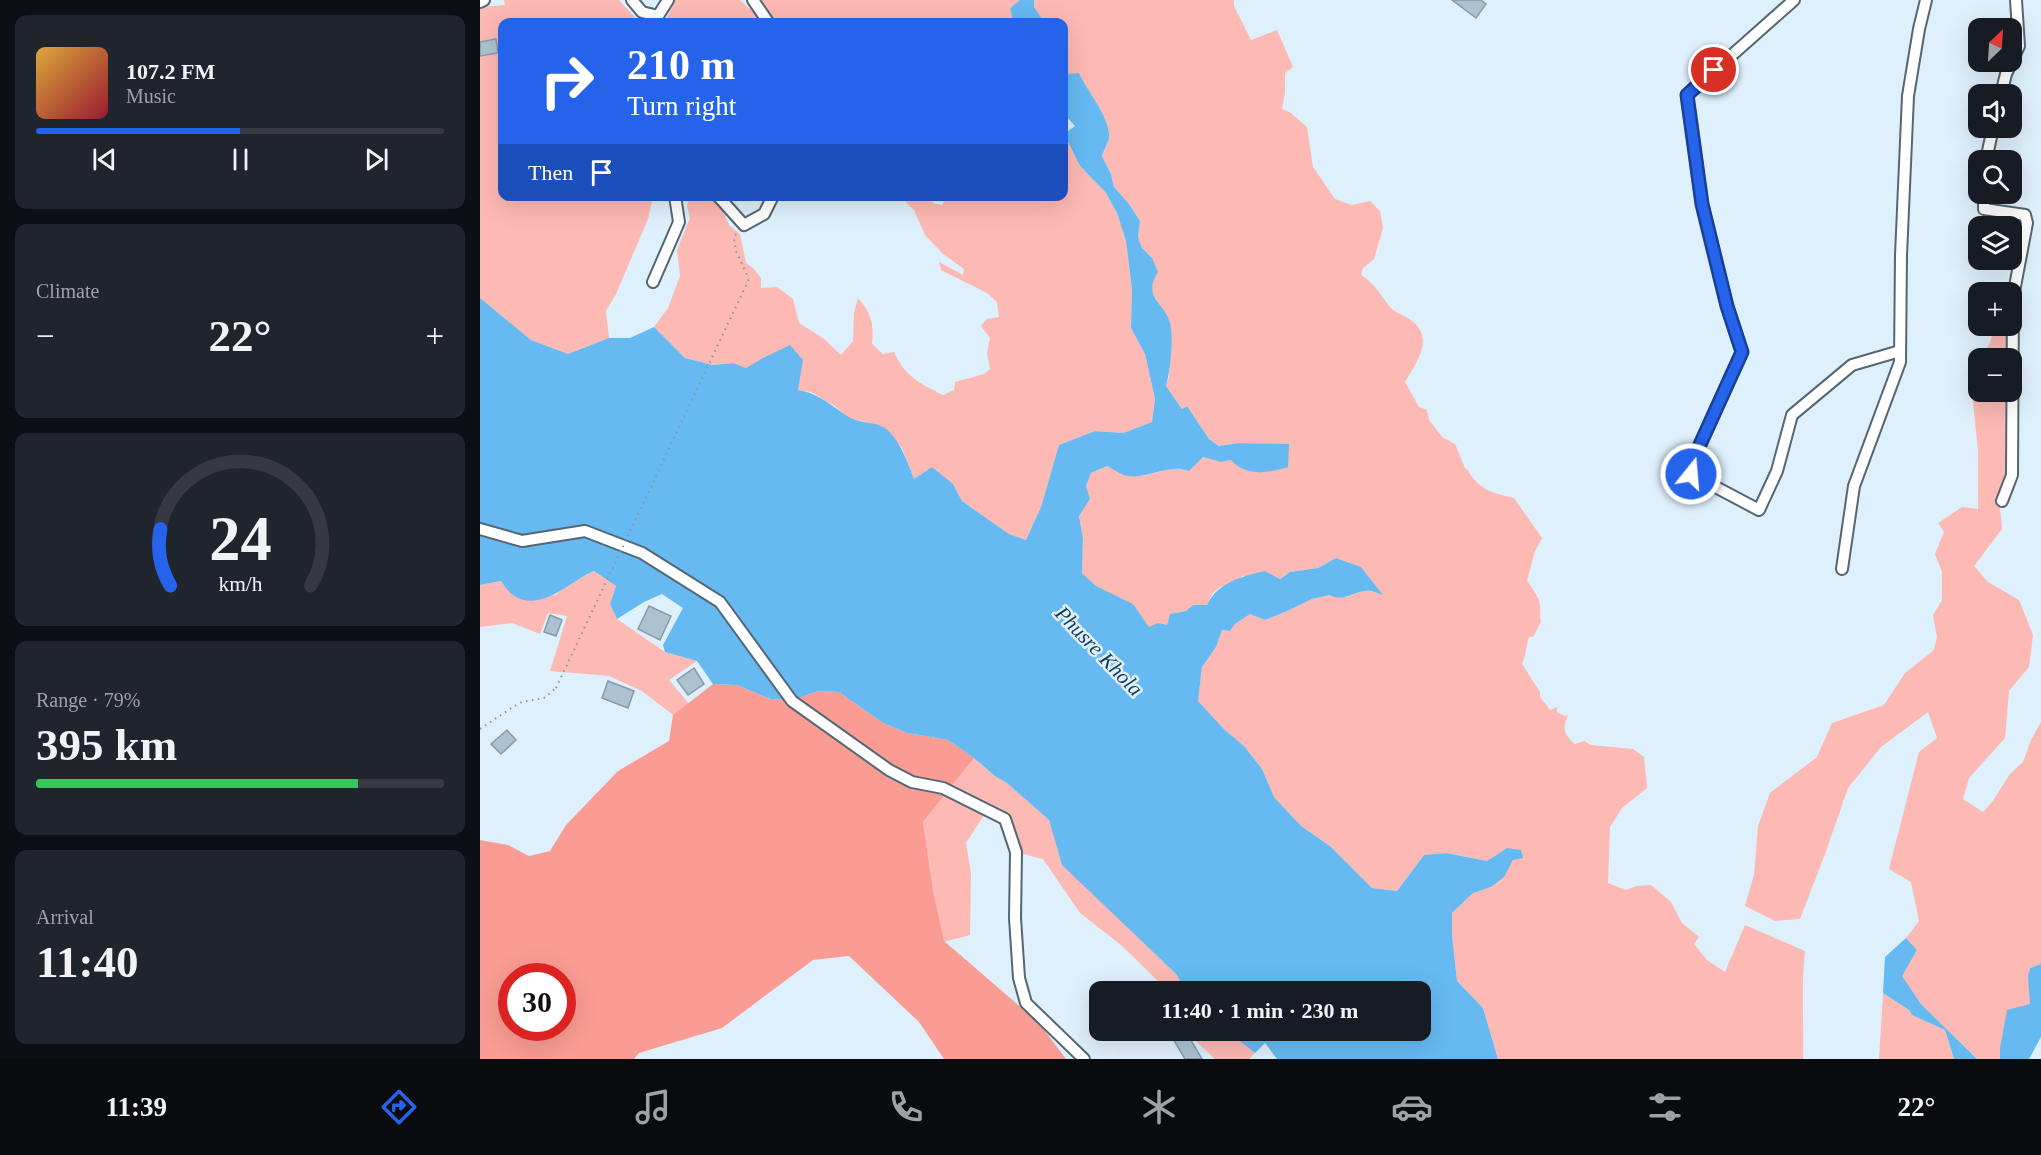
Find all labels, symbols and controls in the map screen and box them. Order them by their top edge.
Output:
north arrow [1968,18,2022,72]
map controls [1968,18,2022,402]
icon: right [528,42,606,120]
text: 210 m [627,42,736,88]
pin [1688,44,1739,95]
icon: arrive [1697,53,1730,86]
text: 107.2 FM [126,59,215,84]
button: sound [1968,84,2022,138]
text: Music [126,85,176,107]
text: Turn right [627,91,736,121]
icon: previous [88,143,121,176]
icon: pause [224,143,257,176]
icon: next [360,143,393,176]
button: search [1968,150,2022,204]
icon: arrive [585,156,618,189]
text: Then [528,160,573,185]
button: layers [1968,216,2022,270]
text: Climate [36,280,99,302]
button: + [1968,282,2022,336]
text: 22° [209,311,272,361]
text: − [36,318,55,354]
text: + [425,318,444,354]
button: − [1968,348,2022,402]
position arrow [1659,442,1723,506]
text: 24 [209,505,271,574]
text: km/h [218,573,262,597]
water label: Phusre Khola [1050,600,1148,701]
text: Range · 79% [36,689,140,711]
text: 395 km [36,720,177,770]
text: Arrival [36,906,94,928]
text: 11:40 [36,937,139,987]
speed limit sign: 30 [498,963,576,1041]
text: 11:40 · 1 min · 230 m [1162,998,1358,1023]
icon: directions [378,1086,420,1128]
icon: music [632,1086,674,1128]
icon: phone [885,1086,927,1128]
icon: climate [1138,1086,1180,1128]
icon: car [1391,1086,1433,1128]
icon: filters [1644,1086,1686,1128]
text: 11:39 [106,1092,167,1122]
text: 22° [1898,1092,1935,1122]

